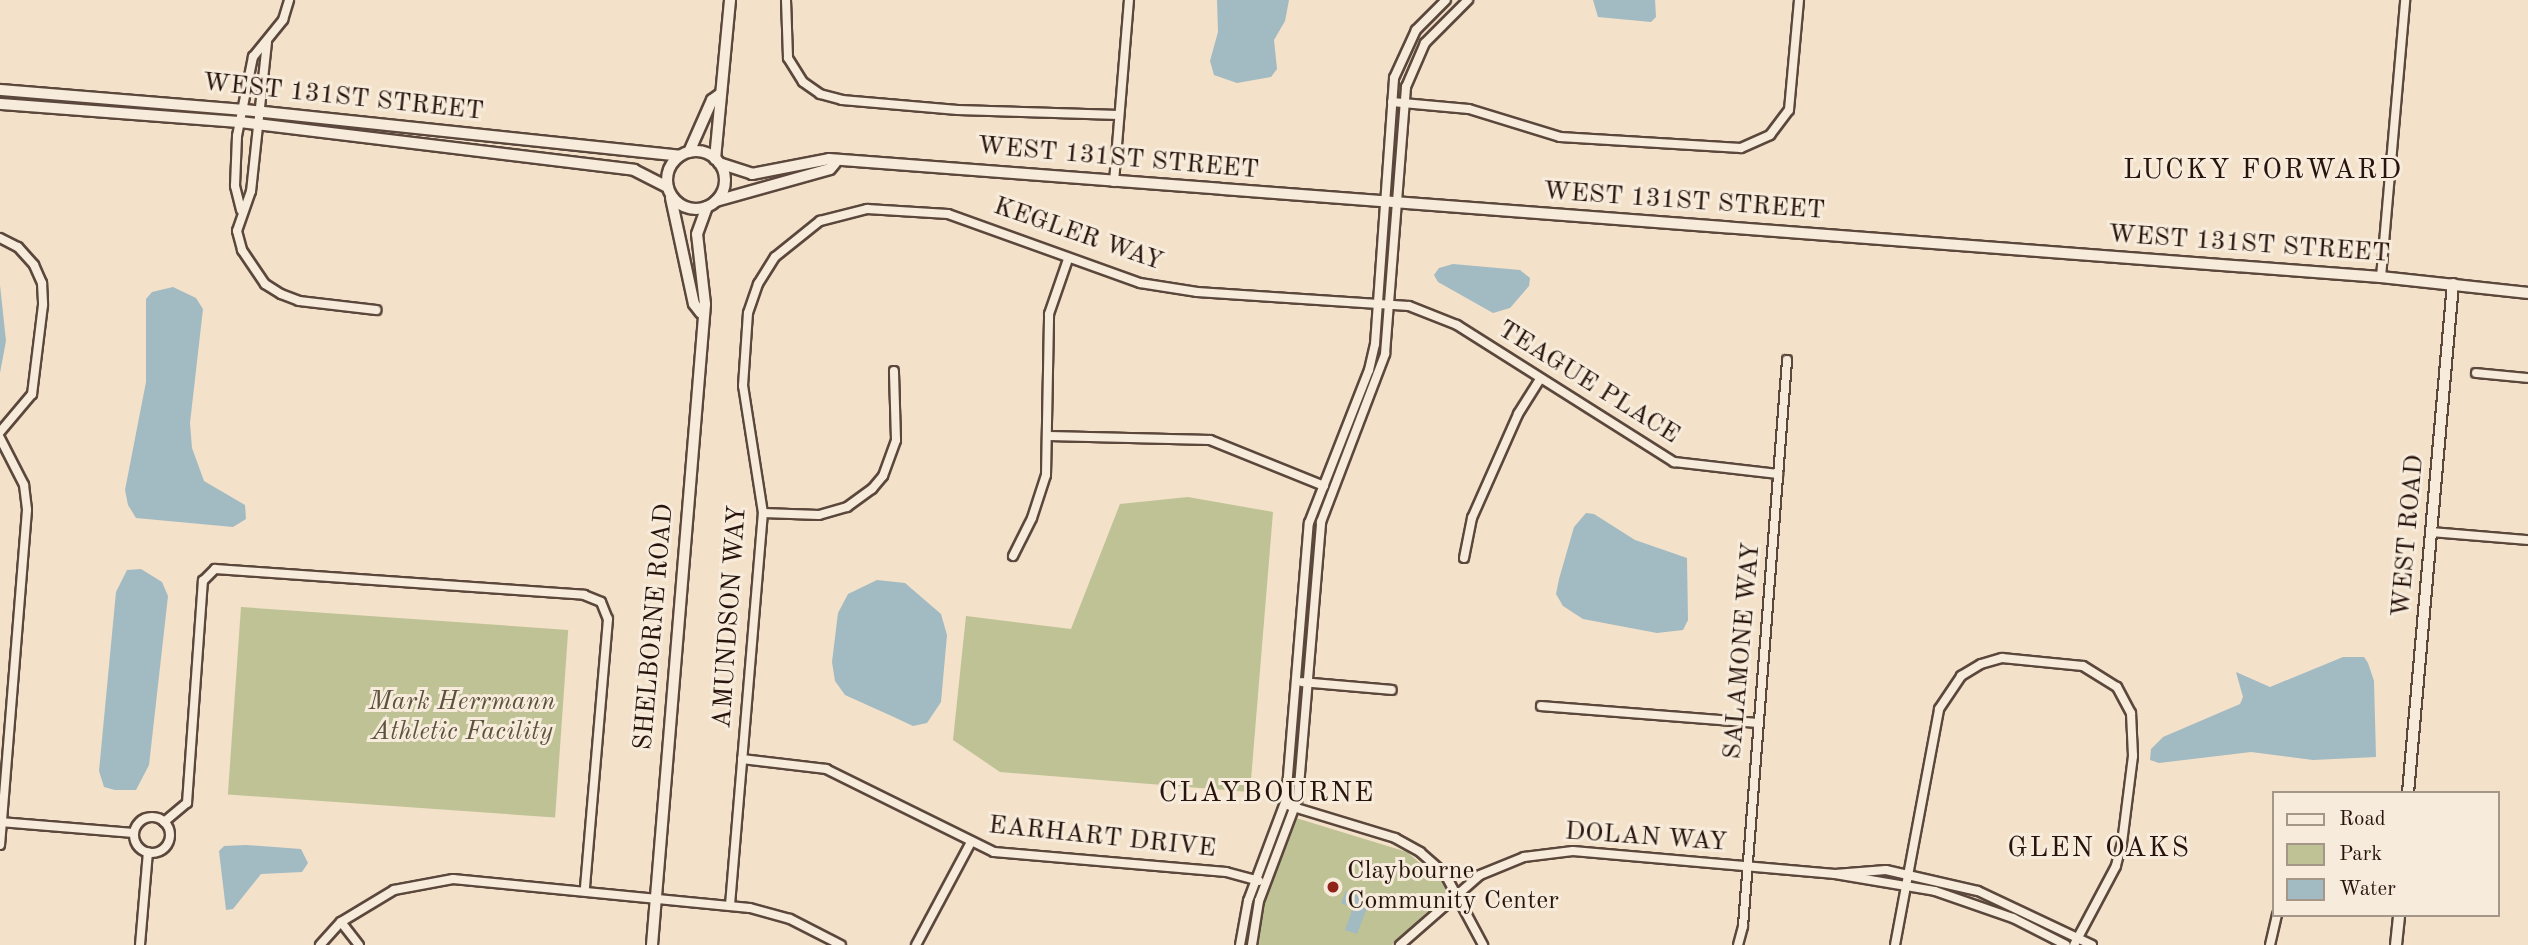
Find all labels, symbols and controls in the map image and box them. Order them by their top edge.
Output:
street label: WEST 131ST STREET [201,68,485,128]
street label: WEST 131ST STREET [976,131,1260,187]
district label: LUCKY FORWARD [2125,154,2401,188]
street label: WEST 131ST STREET [1542,177,1826,227]
street label: KEGLER WAY [989,191,1167,279]
street label: WEST 131ST STREET [2107,220,2391,270]
street label: TEAGUE PLACE [1491,315,1685,451]
street label: WEST ROAD [2386,453,2432,619]
street label: SHELBORNE ROAD [629,502,681,752]
street label: AMUNDSON WAY [708,504,754,730]
street label: SALAMONE WAY [1718,541,1768,761]
park label: Mark Herrmann Athletic Facility [369,687,555,748]
district label: CLAYBOURNE [1160,777,1374,811]
legend [2272,791,2500,917]
text: Road [2339,809,2386,830]
street label: EARHART DRIVE [987,811,1217,865]
street label: DOLAN WAY [1564,817,1728,859]
district label: GLEN OAKS [2008,832,2190,866]
text: Park [2339,844,2382,865]
place label: Claybourne Community Center [1347,856,1559,917]
marker: Claybourne Community Center [1325,879,1341,895]
text: Water [2339,879,2396,900]

